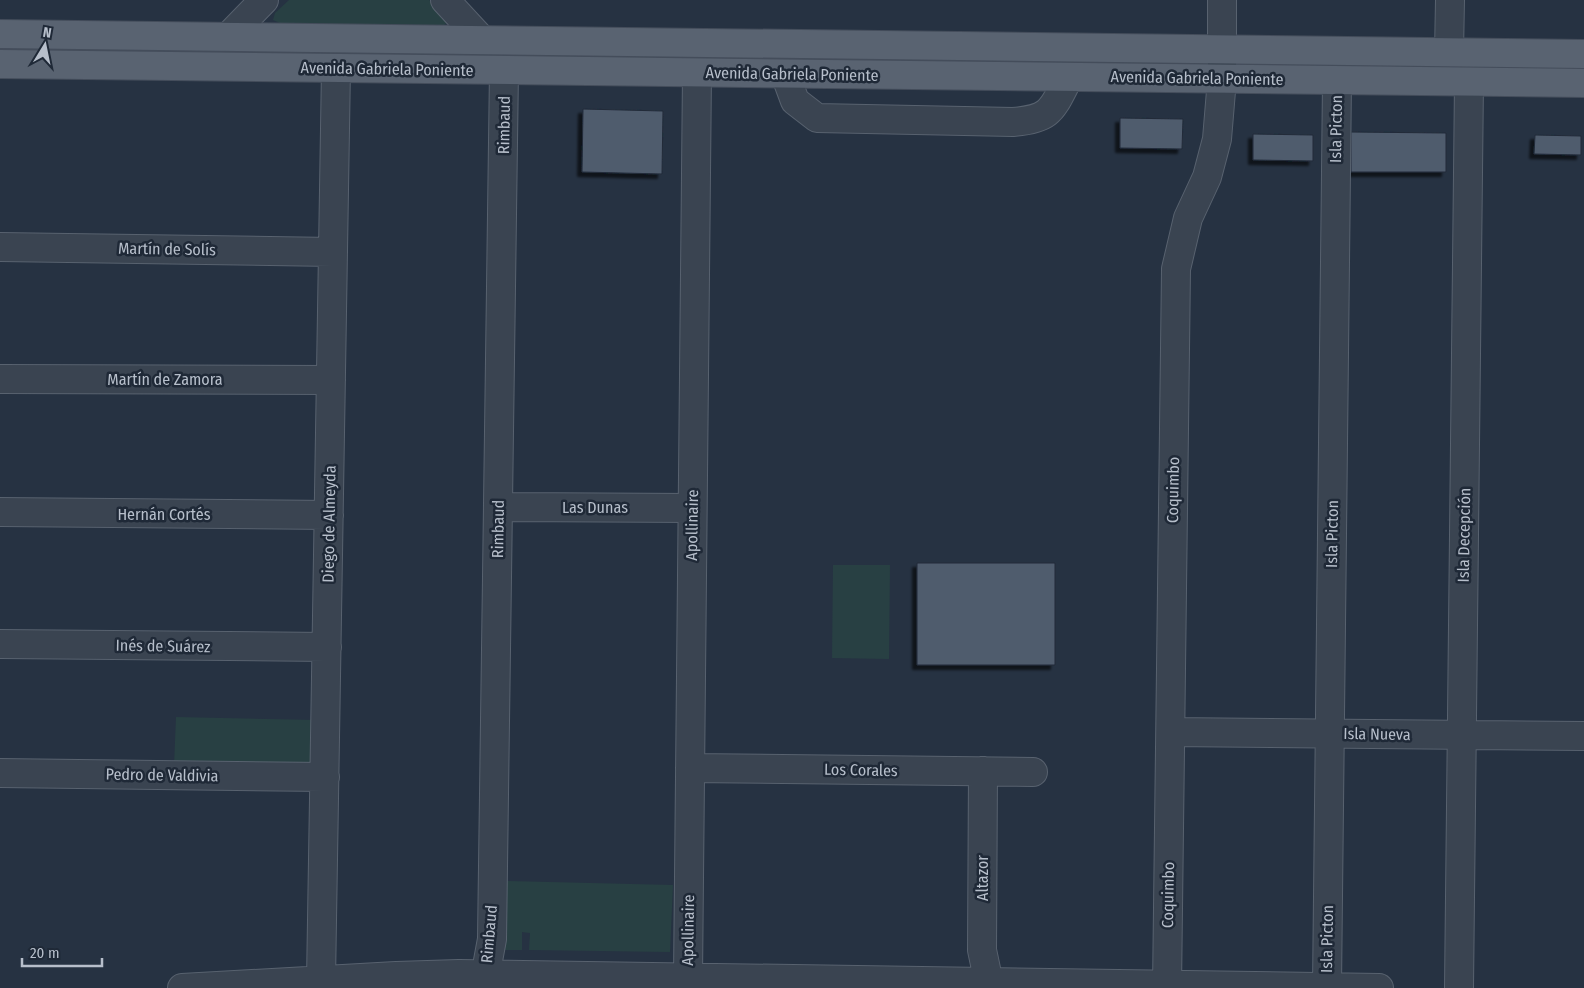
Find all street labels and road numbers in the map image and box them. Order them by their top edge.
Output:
street label: Avenida Gabriela Poniente [300,58,474,80]
street label: Avenida Gabriela Poniente [705,63,879,85]
street label: Avenida Gabriela Poniente [1110,67,1284,89]
street label: Isla Picton [1326,95,1346,163]
street label: Rimbaud [494,96,514,154]
street label: Martín de Solís [118,239,216,259]
street label: Martín de Zamora [107,370,223,389]
street label: Coquimbo [1163,457,1183,523]
street label: Diego de Almeyda [318,465,340,583]
street label: Isla Decepción [1454,488,1474,582]
street label: Apollinaire [682,489,702,561]
street label: Las Dunas [562,498,628,517]
street label: Rimbaud [488,500,508,558]
street label: Isla Picton [1322,500,1342,568]
street label: Hernán Cortés [117,505,211,524]
street label: Inés de Suárez [115,636,211,656]
street label: Isla Nueva [1343,724,1411,744]
street label: Los Corales [824,760,898,780]
street label: Pedro de Valdivia [105,765,219,785]
street label: Altazor [973,855,992,901]
street label: Coquimbo [1158,862,1178,928]
street label: Apollinaire [678,894,698,966]
street label: Rimbaud [477,904,501,964]
street label: Isla Picton [1317,905,1337,973]

